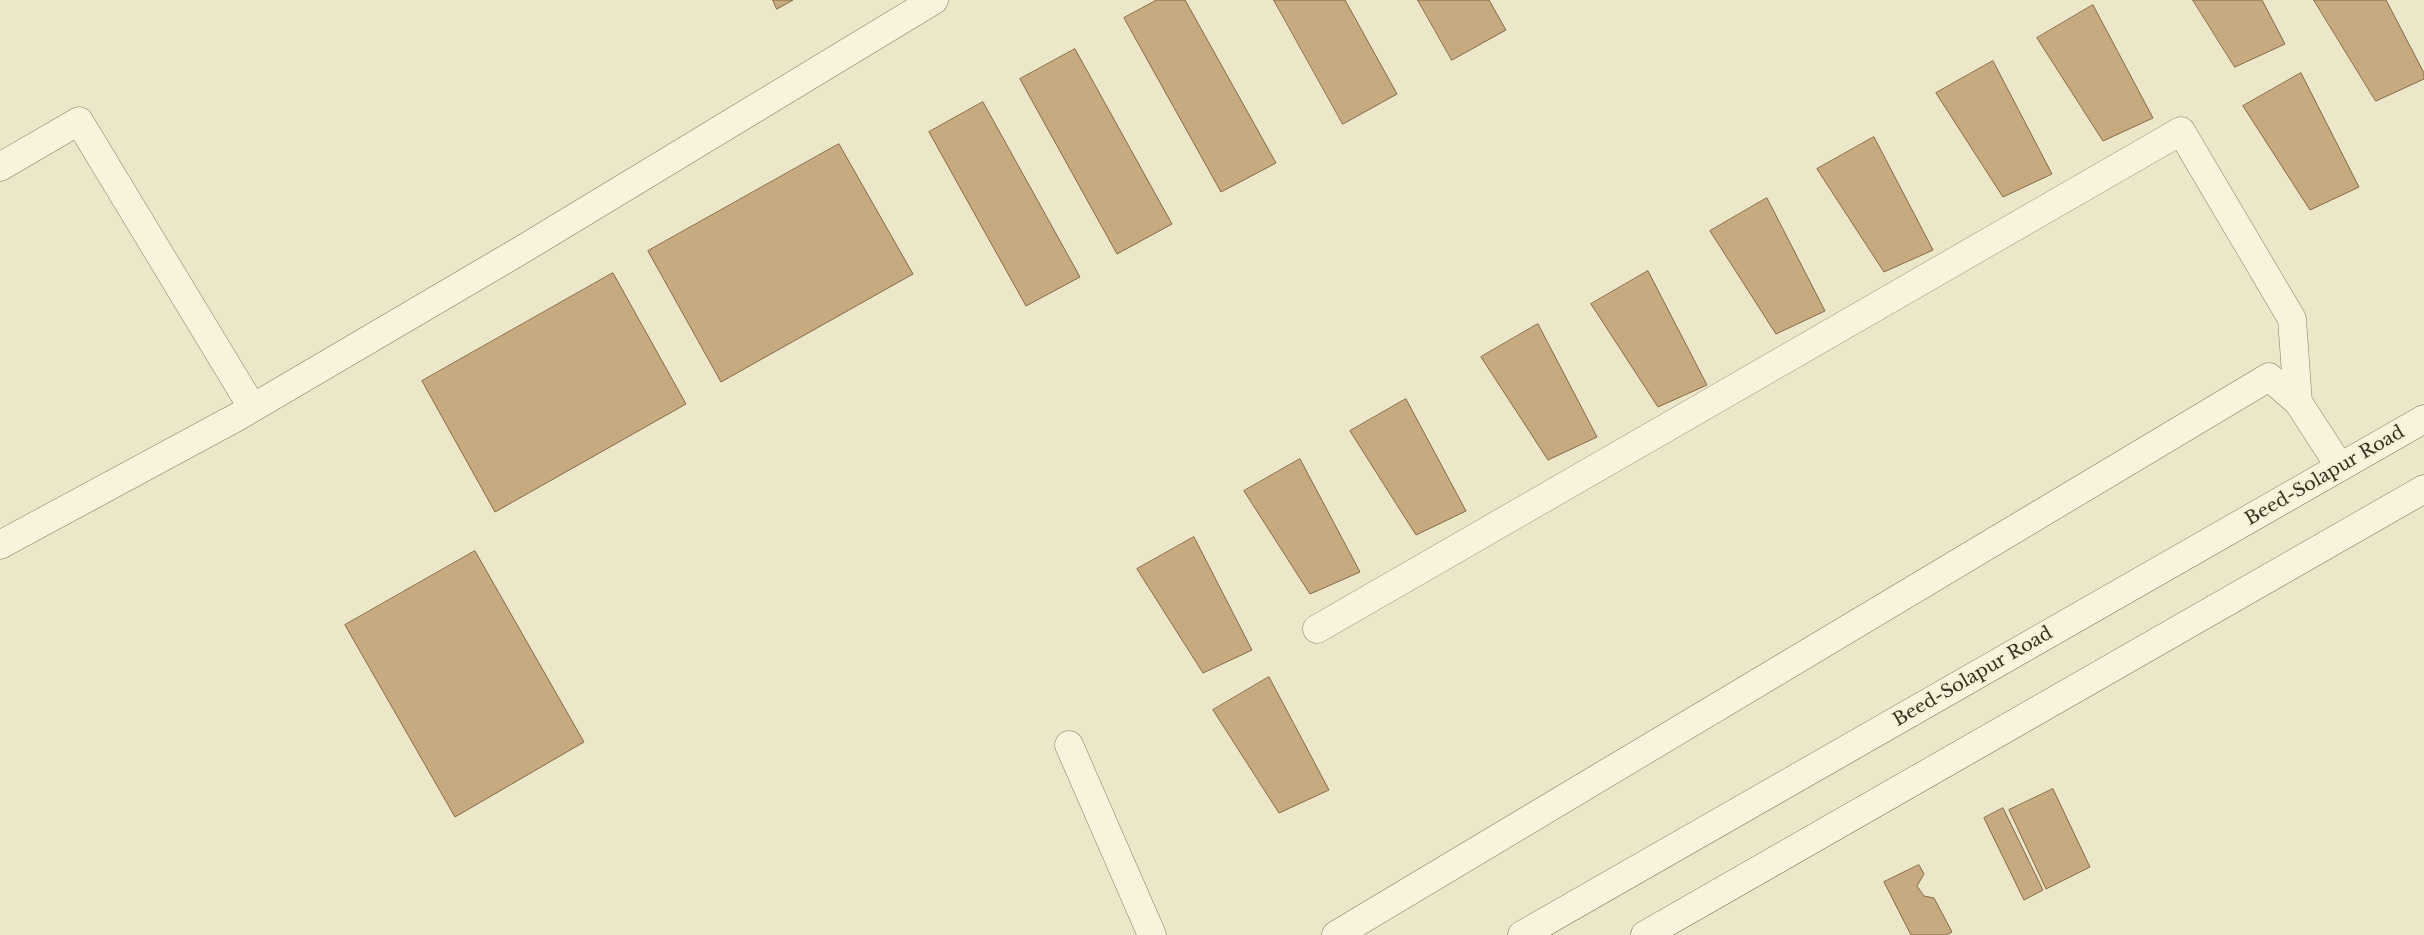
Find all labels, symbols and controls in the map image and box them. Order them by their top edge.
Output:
street label: Beed-Solapur Road [2242,422,2408,530]
street label: Beed-Solapur Road [1890,623,2056,731]

